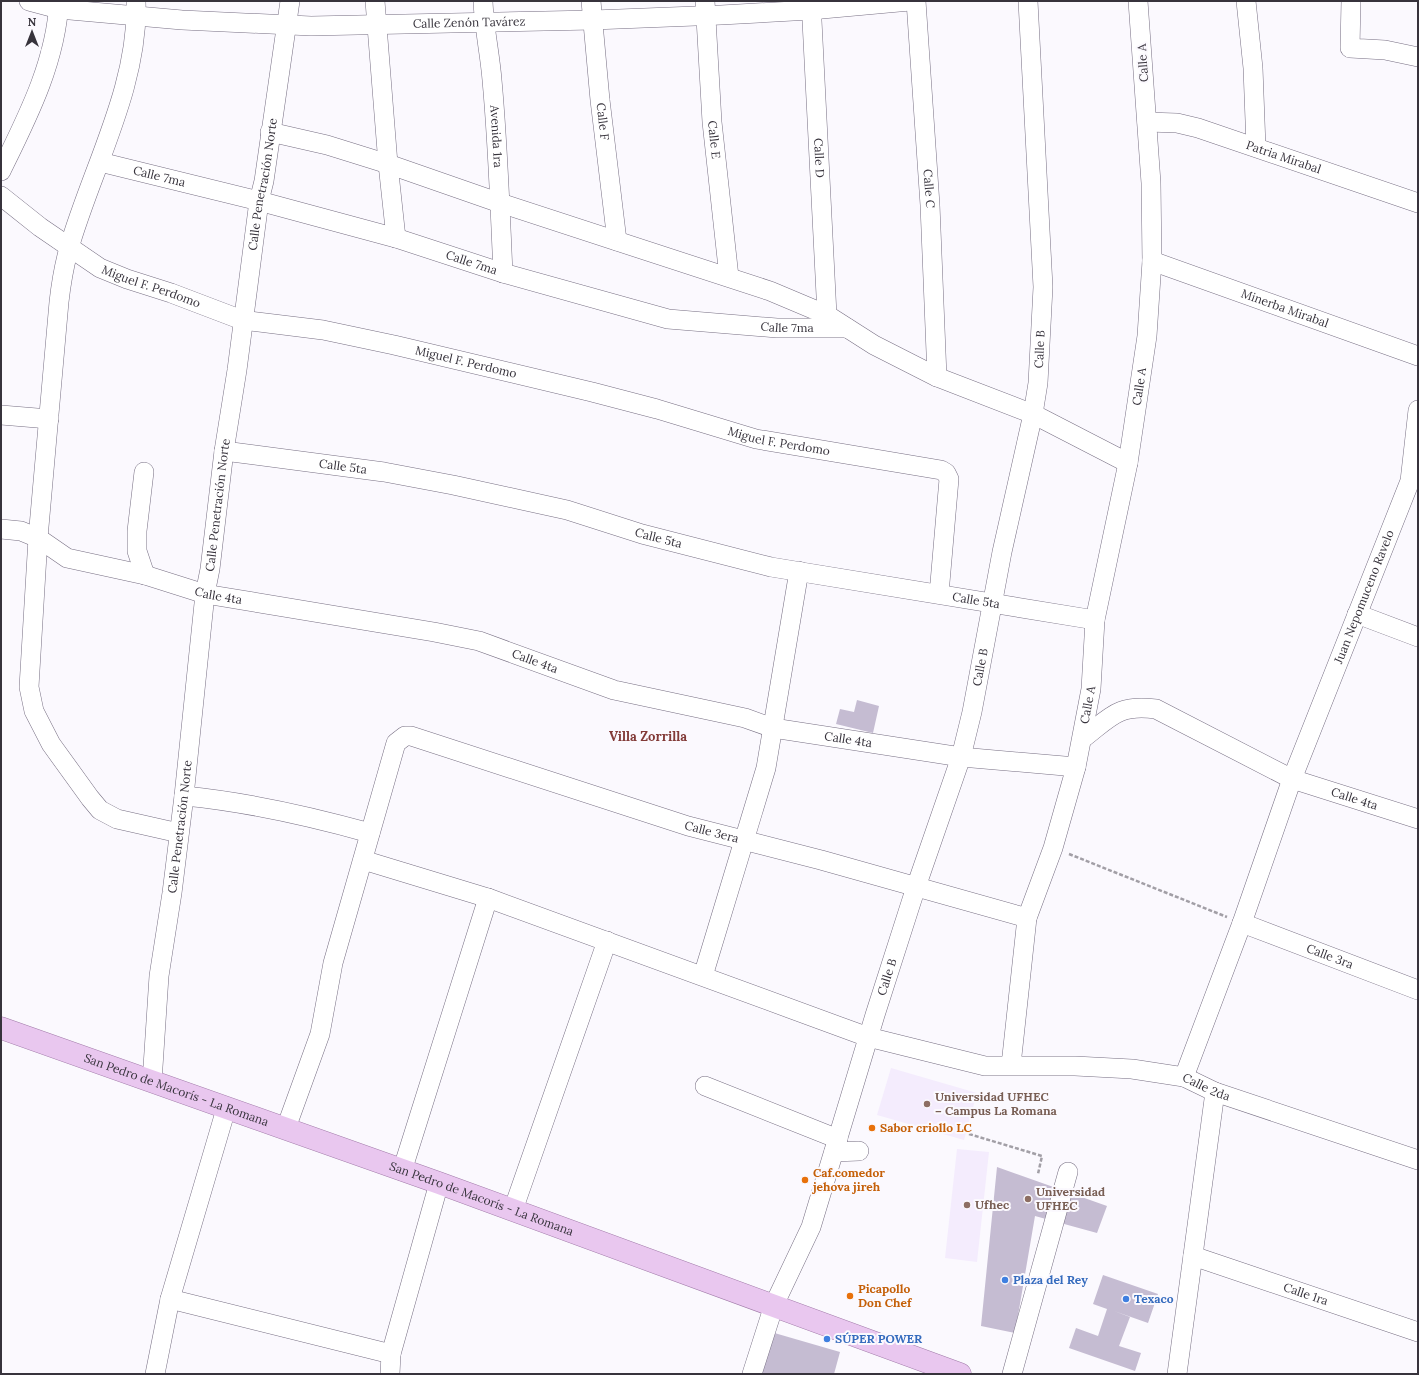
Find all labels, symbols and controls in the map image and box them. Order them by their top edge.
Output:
north arrow [12,12,52,52]
street label: Calle Zenón Tavárez [413,13,526,31]
text: N [28,15,37,29]
street label: Calle A [1134,43,1151,83]
street label: Calle F [593,102,613,141]
street label: Avenida 1ra [487,103,506,168]
street label: Calle Penetración Norte [245,117,280,251]
street label: Calle E [705,120,724,159]
street label: Patria Mirabal [1244,137,1323,176]
street label: Calle D [811,138,828,178]
street label: Calle 7ma [132,162,187,190]
street label: Calle C [921,168,938,209]
street label: Calle 7ma [444,247,499,278]
street label: Miguel F. Perdomo [100,262,203,311]
street label: Minerba Mirabal [1239,285,1331,330]
street label: Calle 7ma [760,319,814,335]
street label: Calle B [1031,330,1048,369]
street label: Miguel F. Perdomo [414,342,518,381]
street label: Calle A [1129,366,1149,407]
street label: Miguel F. Perdomo [726,423,831,458]
street label: Calle Penetración Norte [202,437,233,572]
street label: Calle 5ta [318,456,368,477]
street label: Calle 5ta [633,524,684,551]
street label: Juan Nepomuceno Ravelo [1330,527,1397,667]
street label: Calle 4ta [193,583,243,607]
street label: Calle 5ta [951,589,1001,611]
street label: Calle 4ta [510,646,560,676]
street label: Calle B [969,647,991,687]
street label: Calle A [1076,684,1099,725]
district label: Villa Zorrilla [609,728,687,745]
street label: Calle 4ta [823,728,873,750]
street label: Calle Penetración Norte [164,759,195,894]
street label: Calle 4ta [1329,784,1380,813]
street label: Calle 3era [683,817,740,846]
street label: Calle 3ra [1305,940,1356,972]
street label: Calle B [874,956,900,997]
street label: San Pedro de Macorís - La Romana [82,1050,271,1129]
street label: Calle 2da [1180,1069,1232,1104]
place label: Universidad UFHEC – Campus La Romana [935,1089,1058,1118]
marker: Universidad UFHEC – Campus La Romana [922,1099,932,1109]
place label: Sabor criollo LC [880,1120,972,1135]
marker: Sabor criollo LC [867,1123,877,1133]
street label: San Pedro de Macorís - La Romana [388,1158,576,1239]
place label: Caf.comedor jehova jireh [811,1165,885,1194]
marker: Caf.comedor jehova jireh [800,1175,810,1185]
place label: Universidad UFHEC [1036,1184,1105,1213]
marker: Universidad UFHEC [1023,1194,1033,1204]
place label: Ufhec [975,1197,1010,1212]
marker: Ufhec [962,1200,972,1210]
place label: Plaza del Rey [1013,1272,1088,1287]
marker: Plaza del Rey [1000,1275,1010,1285]
street label: Calle 1ra [1281,1279,1330,1308]
place label: Picapollo Don Chef [858,1281,913,1310]
marker: Picapollo Don Chef [845,1291,855,1301]
place label: Texaco [1134,1291,1174,1306]
marker: Texaco [1121,1294,1131,1304]
place label: SÚPER POWER [835,1331,923,1346]
marker: SÚPER POWER [822,1334,832,1344]

